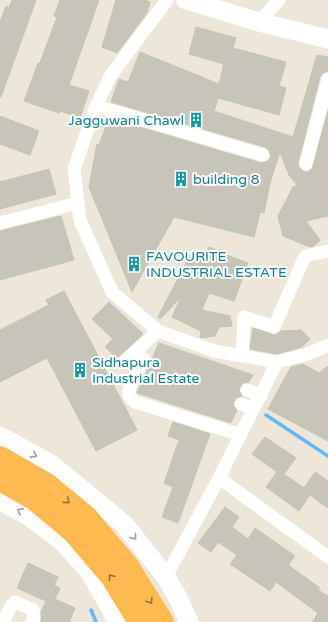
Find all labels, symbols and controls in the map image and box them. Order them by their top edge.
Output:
building icon: Jagguwani Chawl [187,111,205,129]
place label: Jagguwani Chawl [68,112,184,129]
building icon: building 8 [172,170,190,188]
place label: building 8 [193,171,260,188]
place label: FAVOURITE INDUSTRIAL ESTATE [146,248,287,281]
building icon: FAVOURITE INDUSTRIAL ESTATE [125,255,143,273]
place label: Sidhapura Industrial Estate [92,354,199,387]
building icon: Sidhapura Industrial Estate [71,361,89,379]
one-way arrow [30,450,37,458]
one-way arrow [63,497,70,504]
one-way arrow [16,508,24,516]
one-way arrow [129,533,136,540]
one-way arrow [109,575,116,582]
one-way arrow [145,596,152,603]

